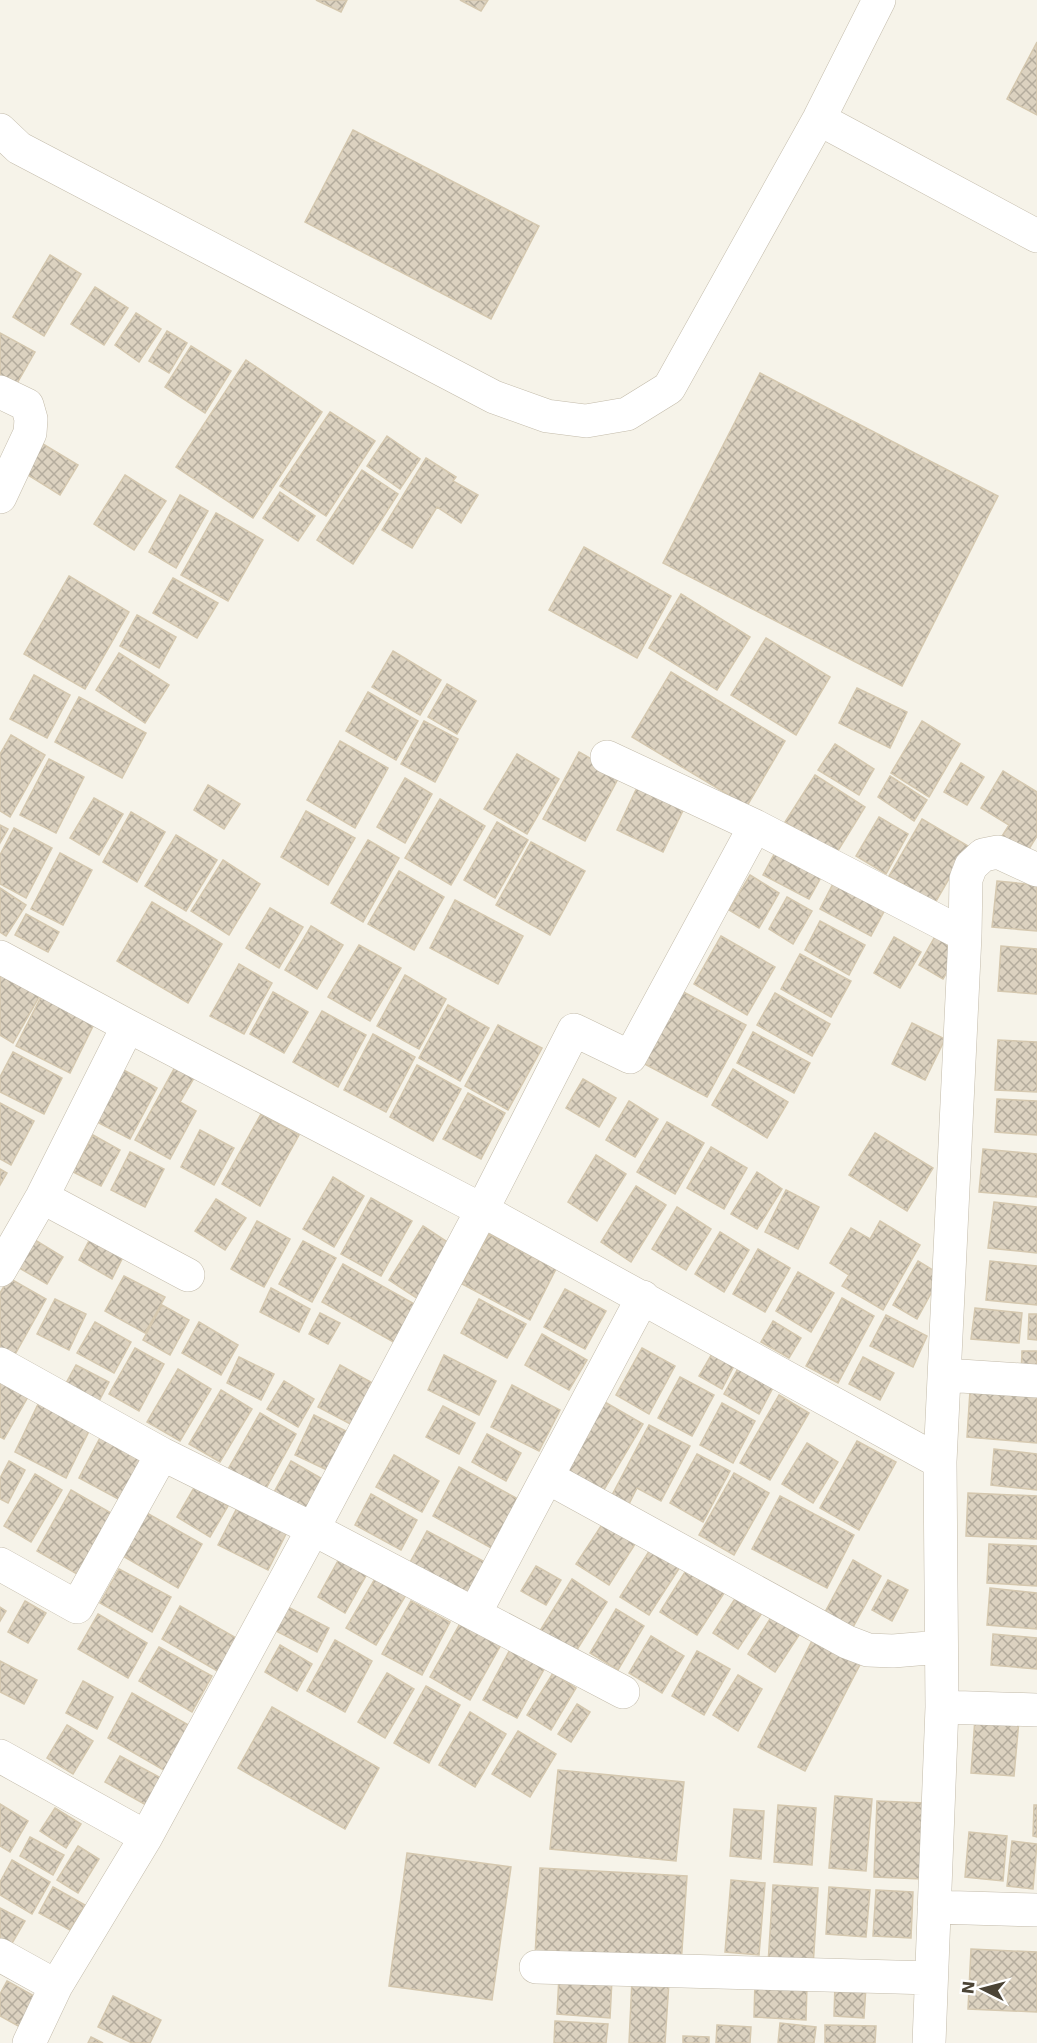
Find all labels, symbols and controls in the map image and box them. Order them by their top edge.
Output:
north arrow [953,1959,1013,2019]
text: N [958,1980,979,1995]

